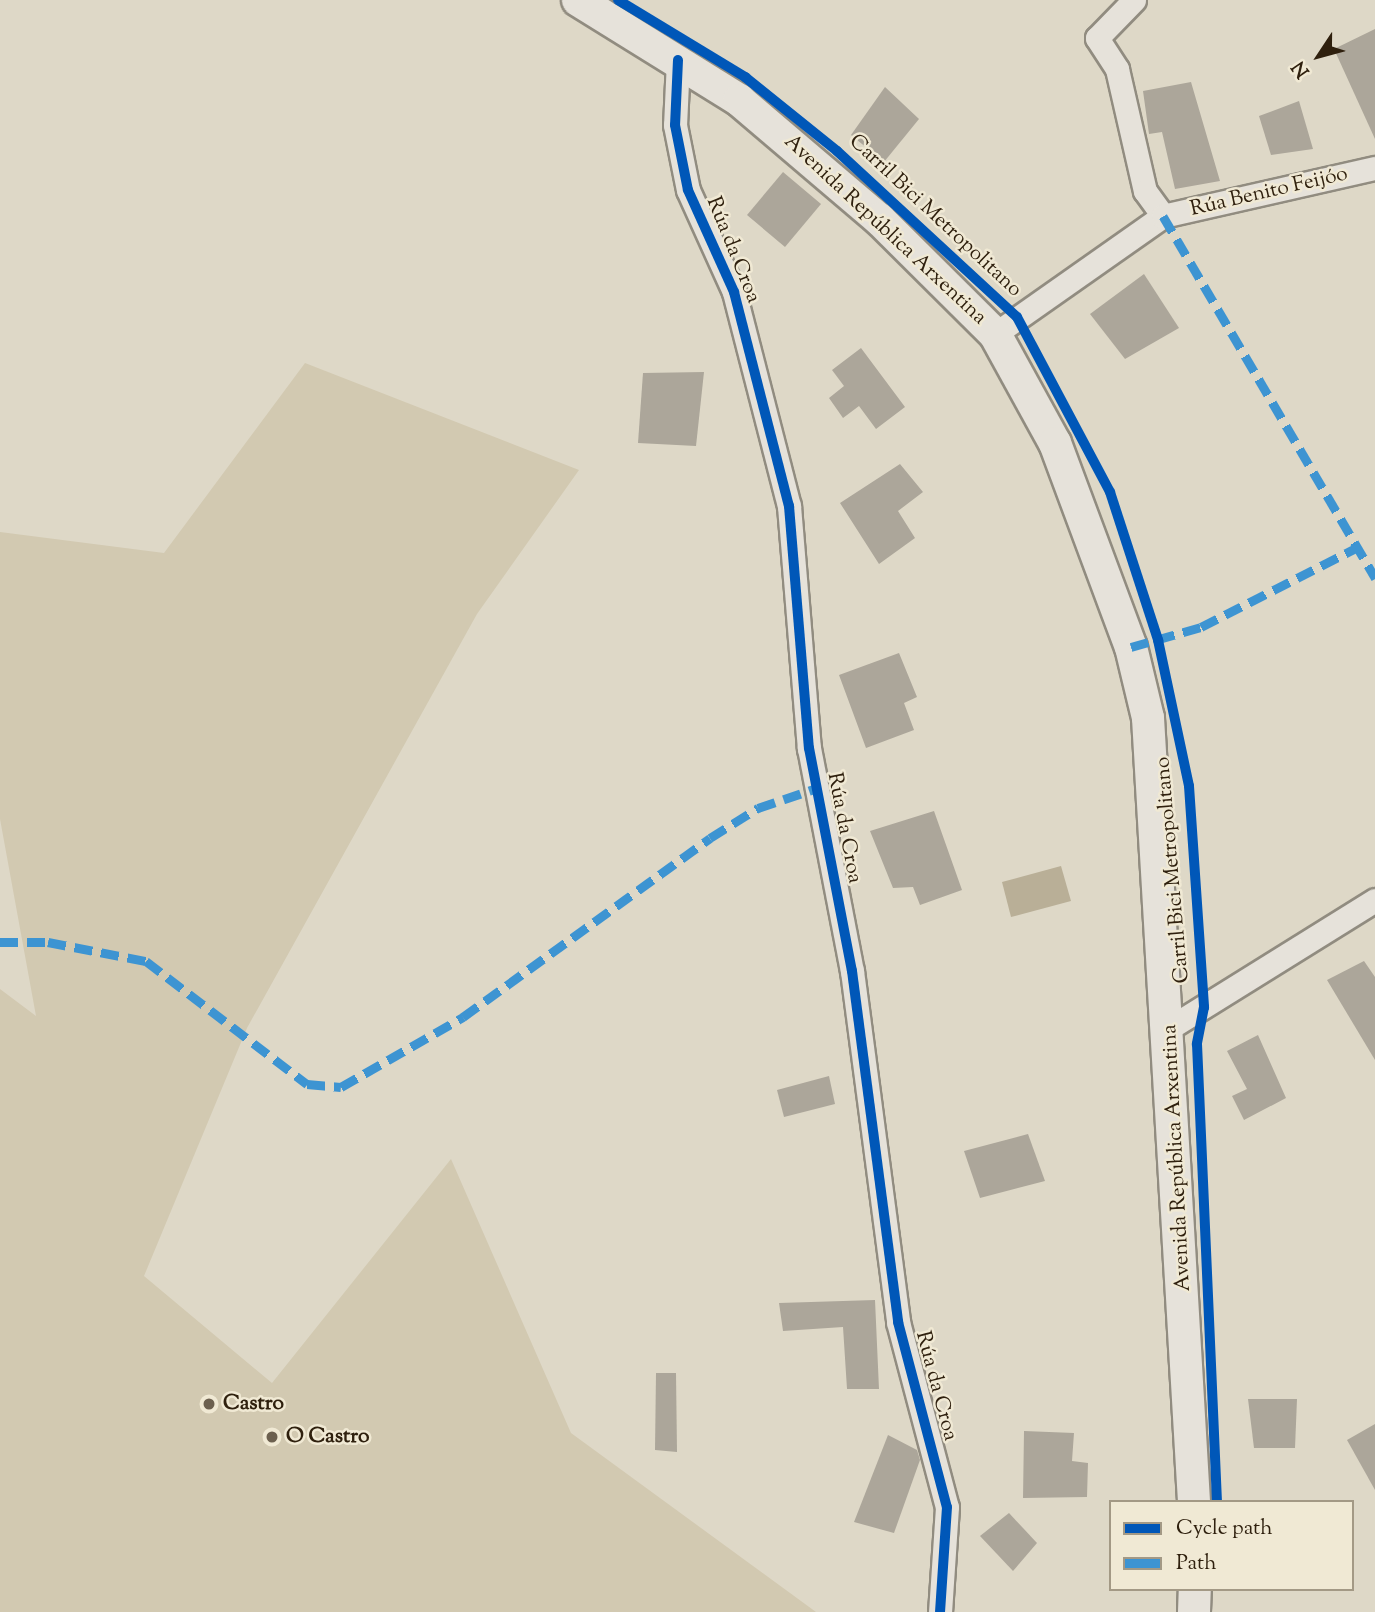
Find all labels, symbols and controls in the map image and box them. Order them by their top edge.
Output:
north arrow [1284,21,1354,91]
text: N [1286,55,1317,83]
street label: Carril Bici Metropolitano [843,129,1027,303]
street label: Avenida República Arxentina [779,130,991,330]
street label: Rúa Benito Feijóo [1188,162,1350,222]
street label: Rúa da Croa [700,193,766,307]
street label: Carril Bici Metropolitano [1151,756,1195,984]
street label: Rúa da Croa [821,770,867,886]
street label: Avenida República Arxentina [1157,1024,1197,1292]
street label: Rúa da Croa [909,1328,963,1444]
place label: Castro [223,1391,284,1417]
marker: Castro [201,1396,217,1412]
place label: O Castro [286,1424,369,1450]
marker: O Castro [264,1429,280,1445]
legend [1109,1500,1354,1591]
text: Cycle path [1176,1514,1273,1544]
text: Path [1176,1549,1217,1579]

